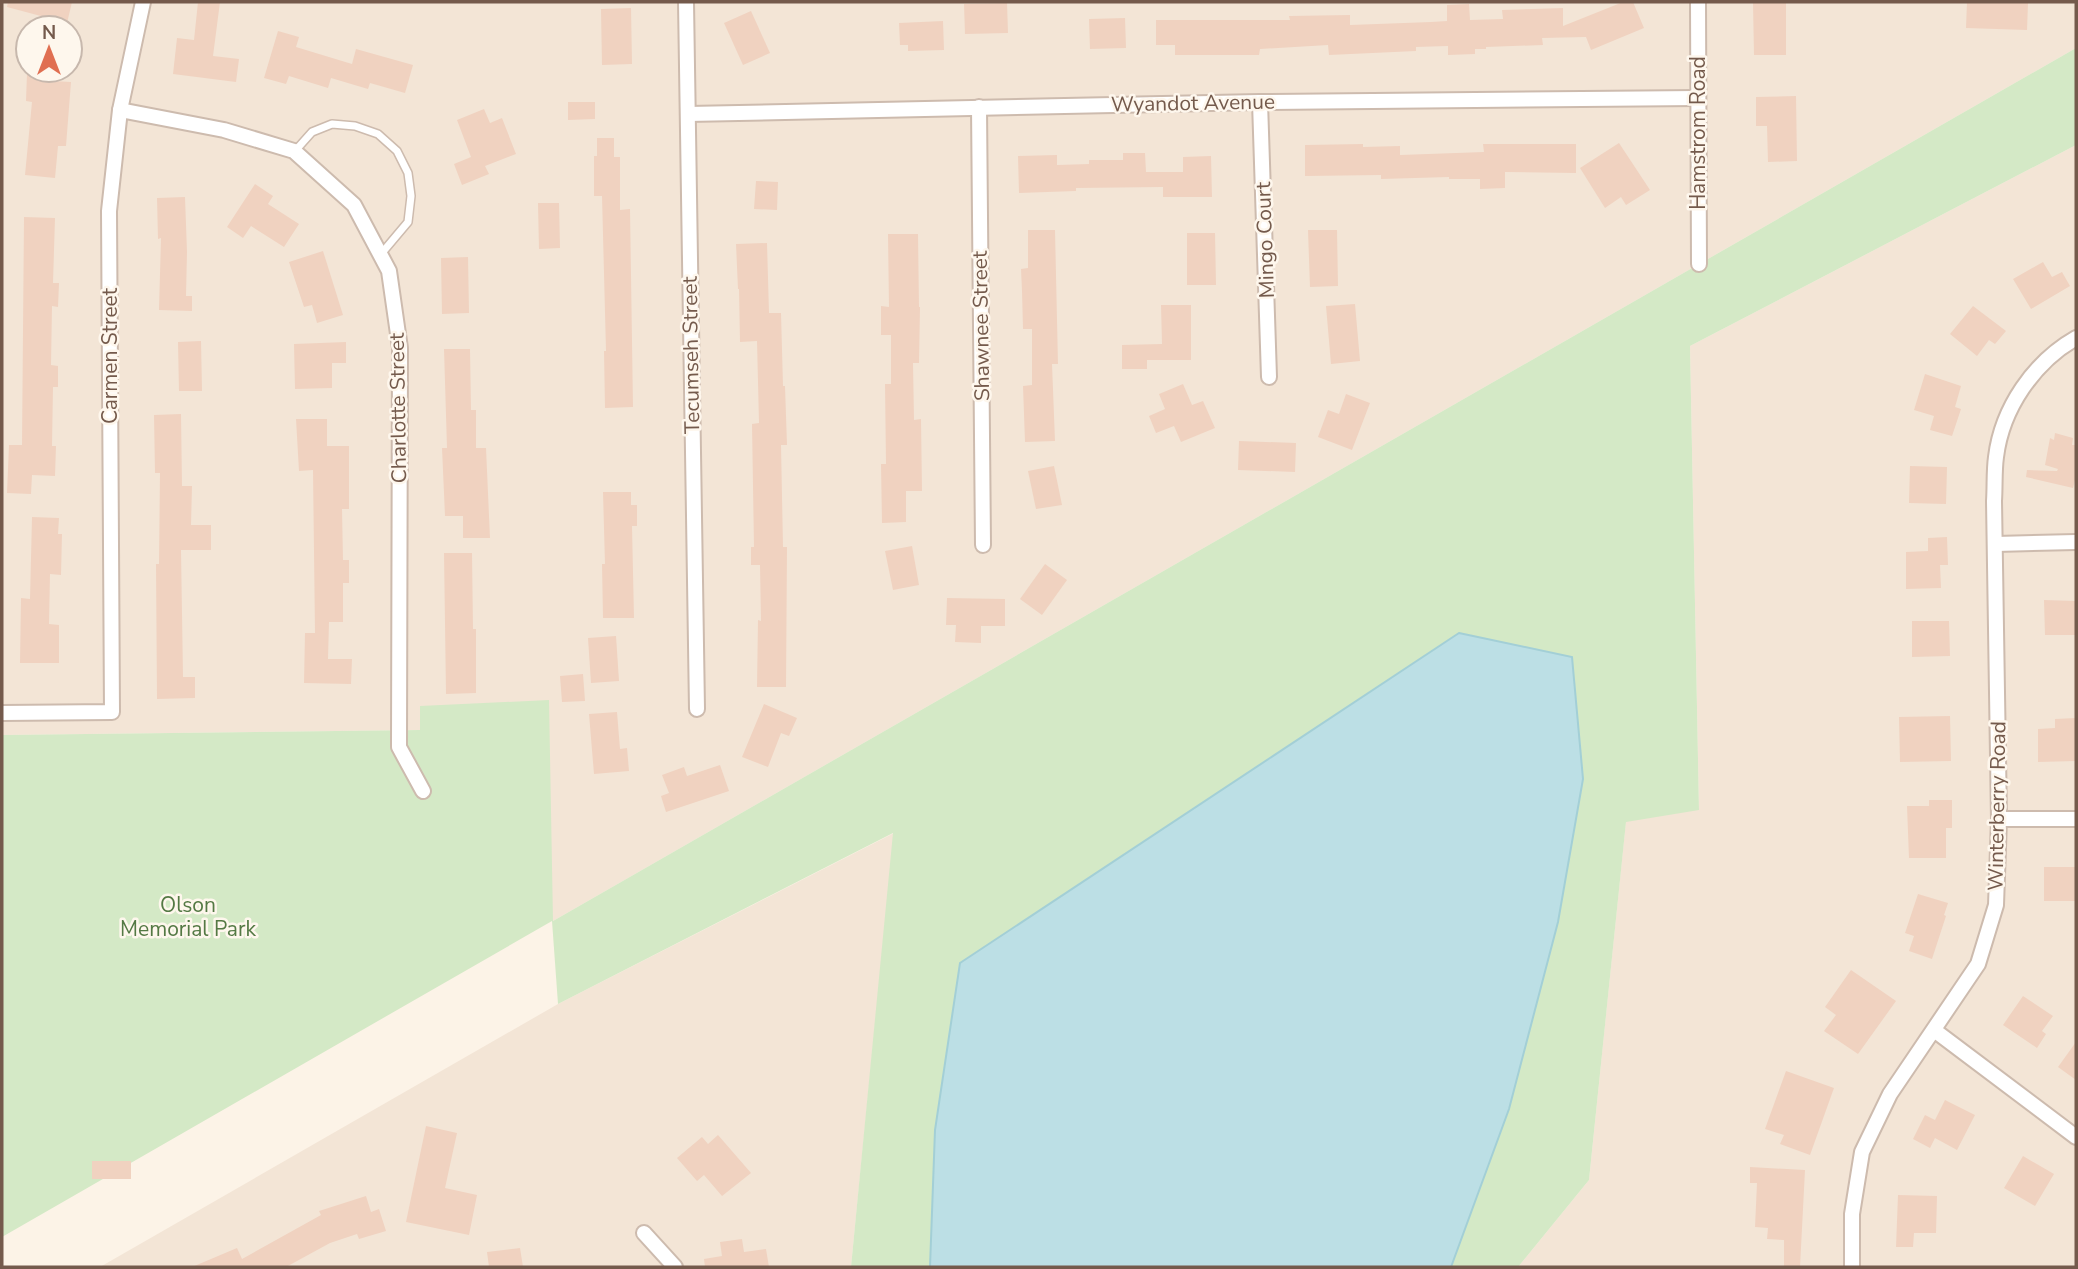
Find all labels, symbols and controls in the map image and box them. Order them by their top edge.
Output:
north arrow [14,14,84,84]
text: N [42,20,56,46]
street label: Hamstrom Road [1684,56,1712,210]
street label: Wyandot Avenue [1111,88,1275,118]
street label: Mingo Court [1249,181,1281,299]
street label: Shawnee Street [966,250,996,401]
street label: Tecumseh Street [676,275,706,434]
street label: Carmen Street [96,287,124,424]
street label: Charlotte Street [383,332,413,484]
street label: Winterberry Road [1982,721,2012,891]
park label: Olson Memorial Park [120,891,256,943]

